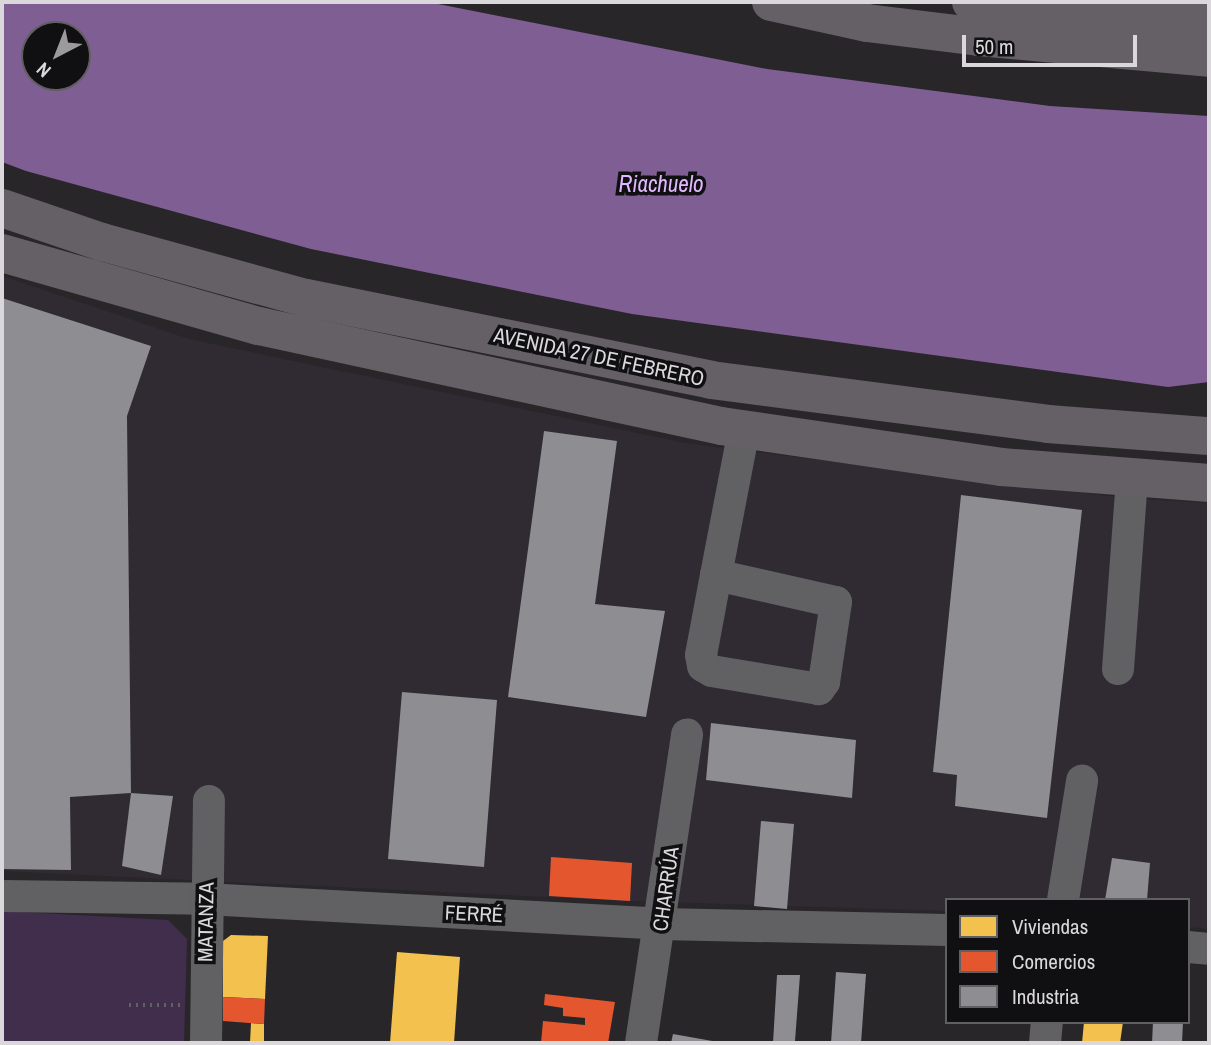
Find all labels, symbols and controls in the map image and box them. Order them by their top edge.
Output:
north arrow [21,21,91,91]
scale bar [966,21,1141,65]
text: 50 m [975,32,1013,61]
text: N [30,57,56,84]
water label: Riachuelo [619,170,703,198]
street label: AVENIDA 27 DE FEBRERO [491,322,707,392]
street label: CHARRÚA [648,845,684,933]
street label: MATANZA [193,882,219,962]
legend [945,898,1190,1024]
street label: FERRÉ [444,900,504,928]
text: Viviendas [1012,912,1088,941]
text: Comercios [1012,947,1095,976]
text: Industria [1012,982,1079,1011]

